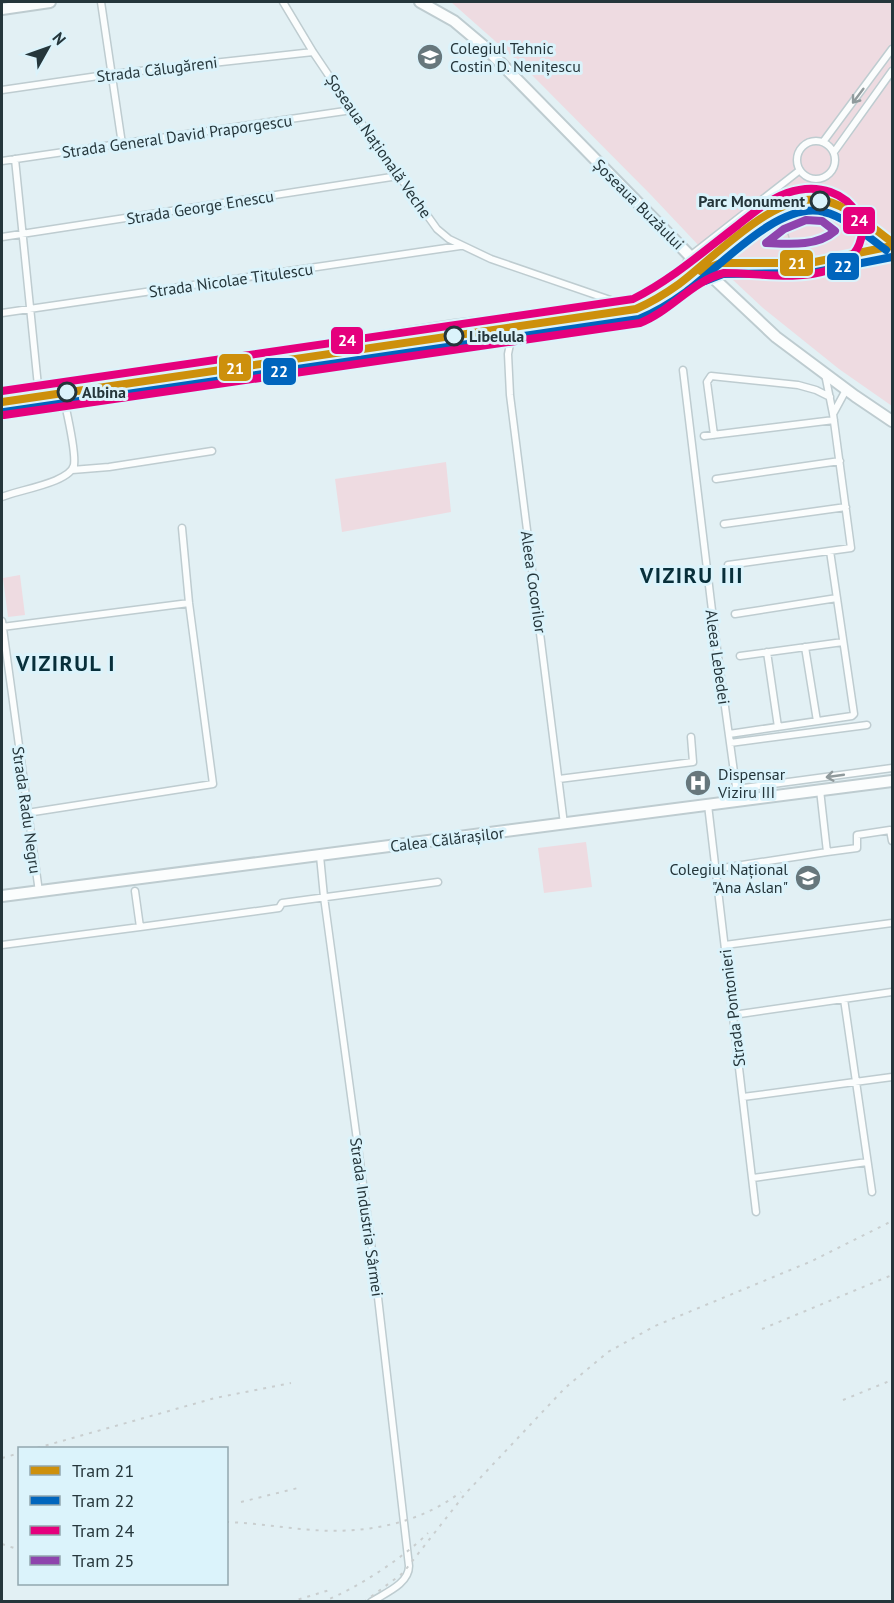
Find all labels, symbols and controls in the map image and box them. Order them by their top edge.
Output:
north arrow [18,18,78,78]
text: N [48,28,71,49]
place label: Colegiul Tehnic Costin D. Nenițescu [450,38,581,76]
school or university icon: Colegiul Tehnic Costin D. Nenițescu [415,42,445,72]
street label: Strada Călugăreni [95,52,219,86]
street label: Șoseaua Națională Veche [322,70,436,222]
one-way arrow [852,87,864,103]
street label: Strada General David Praporgescu [61,110,293,162]
street label: Șoseaua Buzăului [590,155,688,253]
street label: Strada George Enescu [125,185,275,229]
place label: Parc Monument [698,191,805,211]
marker: Parc Monument [810,191,830,211]
line badge: 24 [842,206,876,235]
text: 24 [850,210,868,230]
line badge: 21 [779,249,814,277]
line badge: 22 [826,252,860,281]
text: 21 [788,253,806,273]
text: 22 [834,256,852,276]
street label: Strada Nicolae Titulescu [148,259,314,301]
line badge: 24 [330,326,364,355]
marker: Libelula [444,326,464,346]
place label: Libelula [469,326,524,346]
text: 24 [338,330,356,350]
line badge: 21 [218,353,252,382]
line badge: 22 [262,357,297,386]
text: 21 [226,358,244,378]
text: 22 [270,361,288,381]
marker: Albina [57,382,77,402]
place label: Albina [82,382,126,402]
street label: Aleea Cocorilor [517,529,551,635]
district label: VIZIRU III [639,561,744,589]
street label: Aleea Lebedei [701,608,735,706]
district label: VIZIRUL I [15,649,116,677]
street label: Strada Radu Negru [8,745,46,875]
place label: Dispensar Viziru III [717,764,786,802]
hospital icon: Dispensar Viziru III [683,768,713,798]
one-way arrow [825,770,845,781]
street label: Calea Călărașilor [389,822,506,856]
place label: Colegiul Național "Ana Aslan" [669,859,788,897]
school or university icon: Colegiul Național "Ana Aslan" [793,863,823,893]
street label: Strada Pontonieri [715,948,749,1068]
street label: Strada Industria Sârmei [346,1136,388,1298]
legend [18,1447,228,1585]
text: Tram 21 [72,1459,134,1482]
text: Tram 22 [72,1489,134,1512]
text: Tram 24 [72,1519,134,1542]
text: Tram 25 [72,1549,134,1572]

